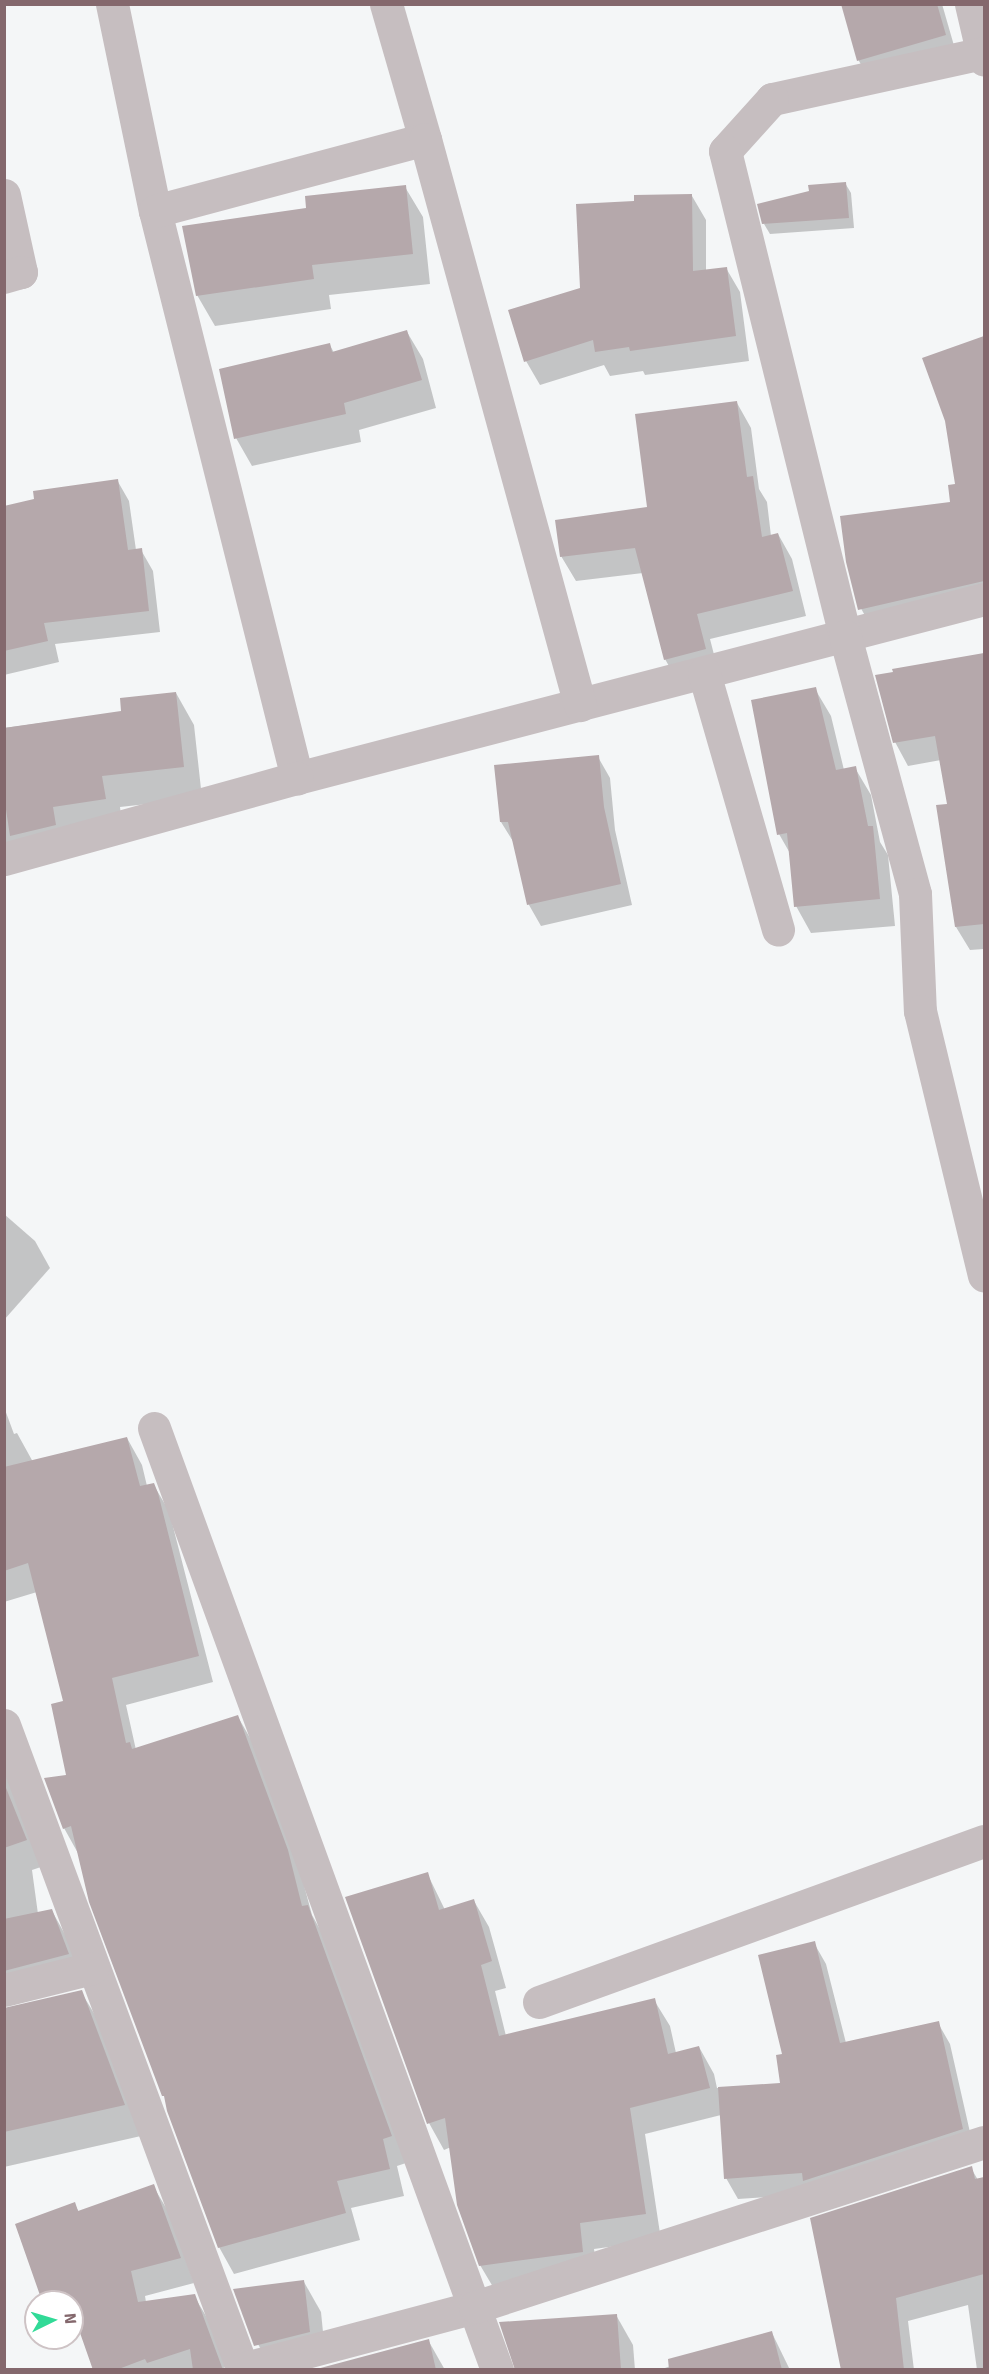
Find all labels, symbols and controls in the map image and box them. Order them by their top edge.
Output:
north arrow [24,2290,84,2350]
text: N [59,2312,80,2325]

